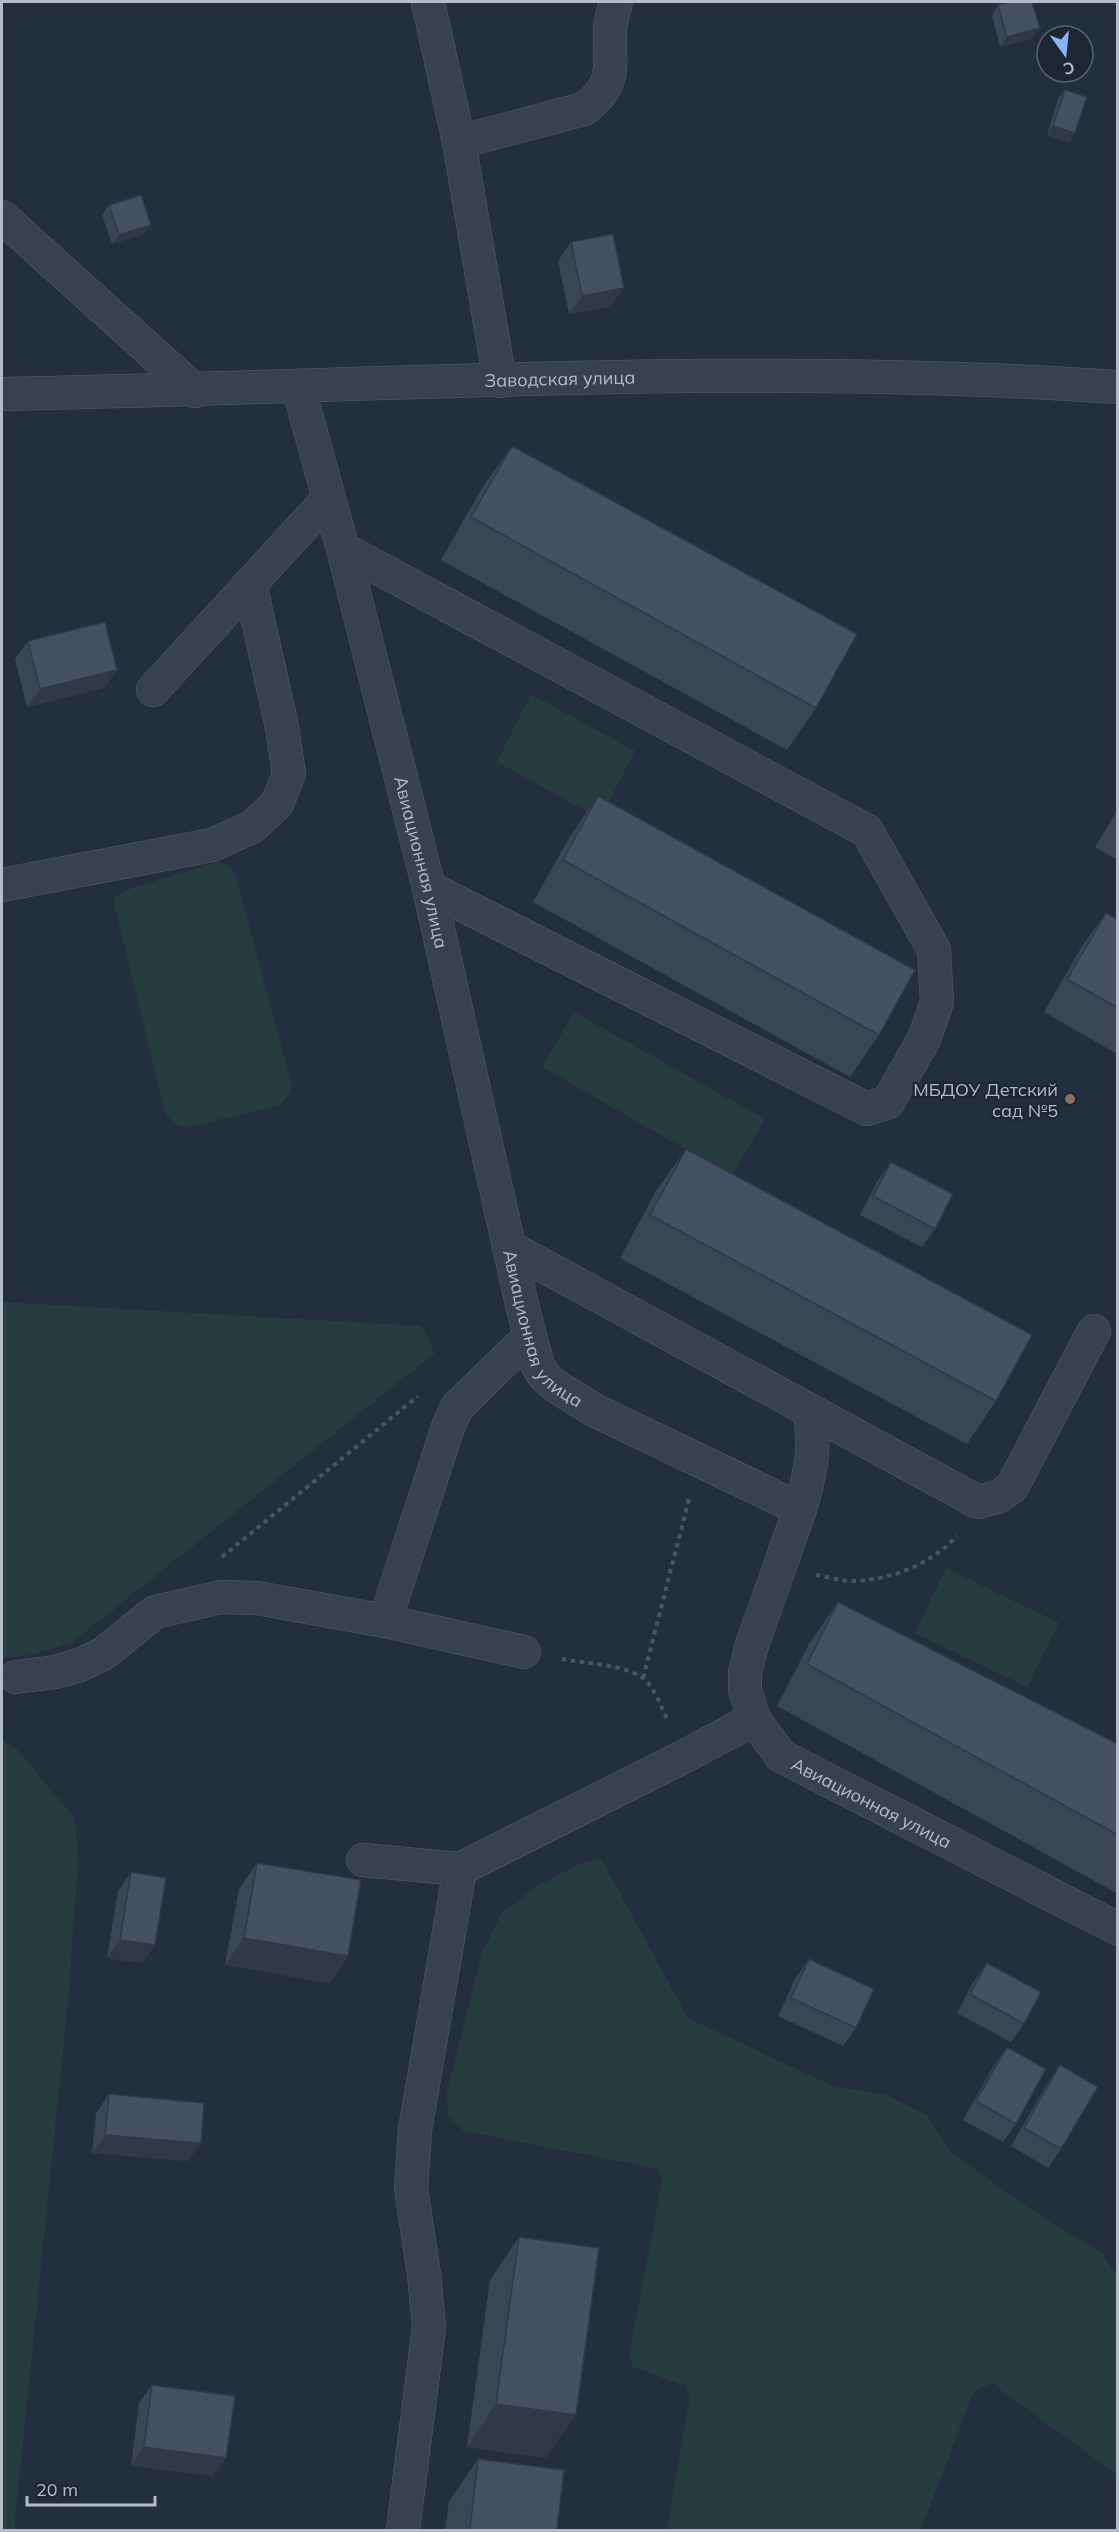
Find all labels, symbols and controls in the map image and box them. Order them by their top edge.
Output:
north arrow [1035,24,1095,84]
text: С [1061,57,1077,80]
street label: Заводская улица [484,365,635,391]
street label: Авиационная улица [390,773,454,951]
place label: МБДОУ Детский сад №5 [913,1078,1058,1122]
marker: МБДОУ Детский сад №5 [1063,1092,1077,1106]
street label: Авиационная улица [499,1247,587,1412]
street label: Авиационная улица [788,1752,955,1853]
scale bar [27,2469,154,2507]
text: 20 m [36,2478,78,2501]

